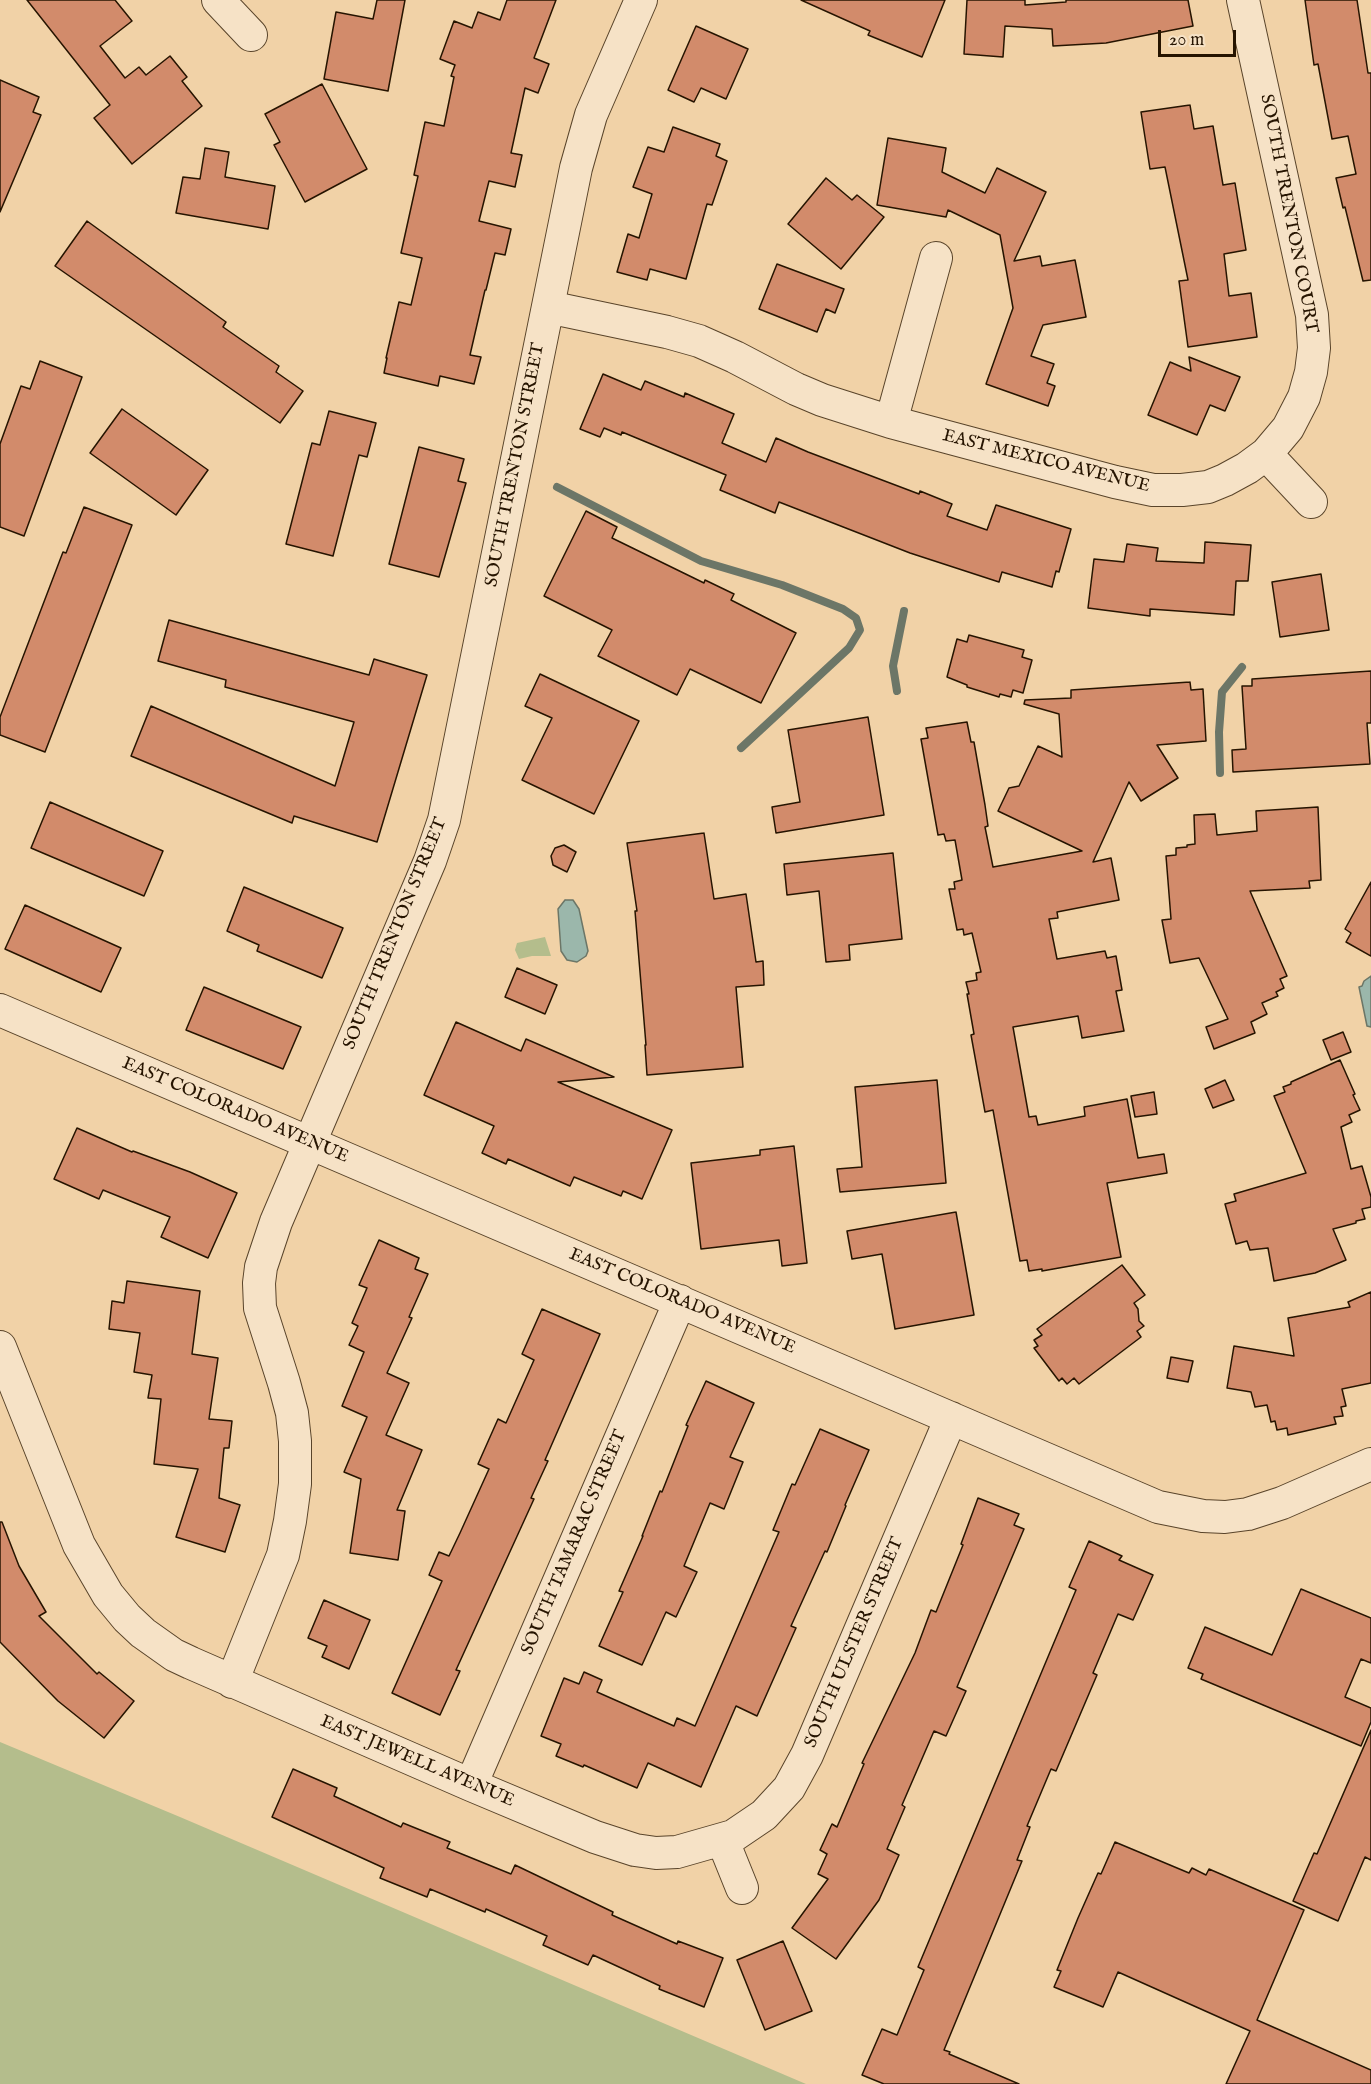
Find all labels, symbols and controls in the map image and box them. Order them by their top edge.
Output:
scale bar [1161,18,1239,56]
text: 20 m [1169,29,1204,52]
street label: SOUTH TRENTON COURT [1254,93,1322,335]
street label: SOUTH TRENTON STREET [482,341,550,589]
street label: EAST MEXICO AVENUE [940,426,1152,498]
street label: SOUTH TRENTON STREET [340,815,452,1053]
street label: EAST COLORADO AVENUE [119,1053,351,1169]
street label: EAST COLORADO AVENUE [566,1244,798,1360]
street label: SOUTH TAMARAC STREET [518,1427,632,1659]
street label: SOUTH ULSTER STREET [801,1535,909,1751]
street label: EAST JEWELL AVENUE [317,1711,517,1813]

